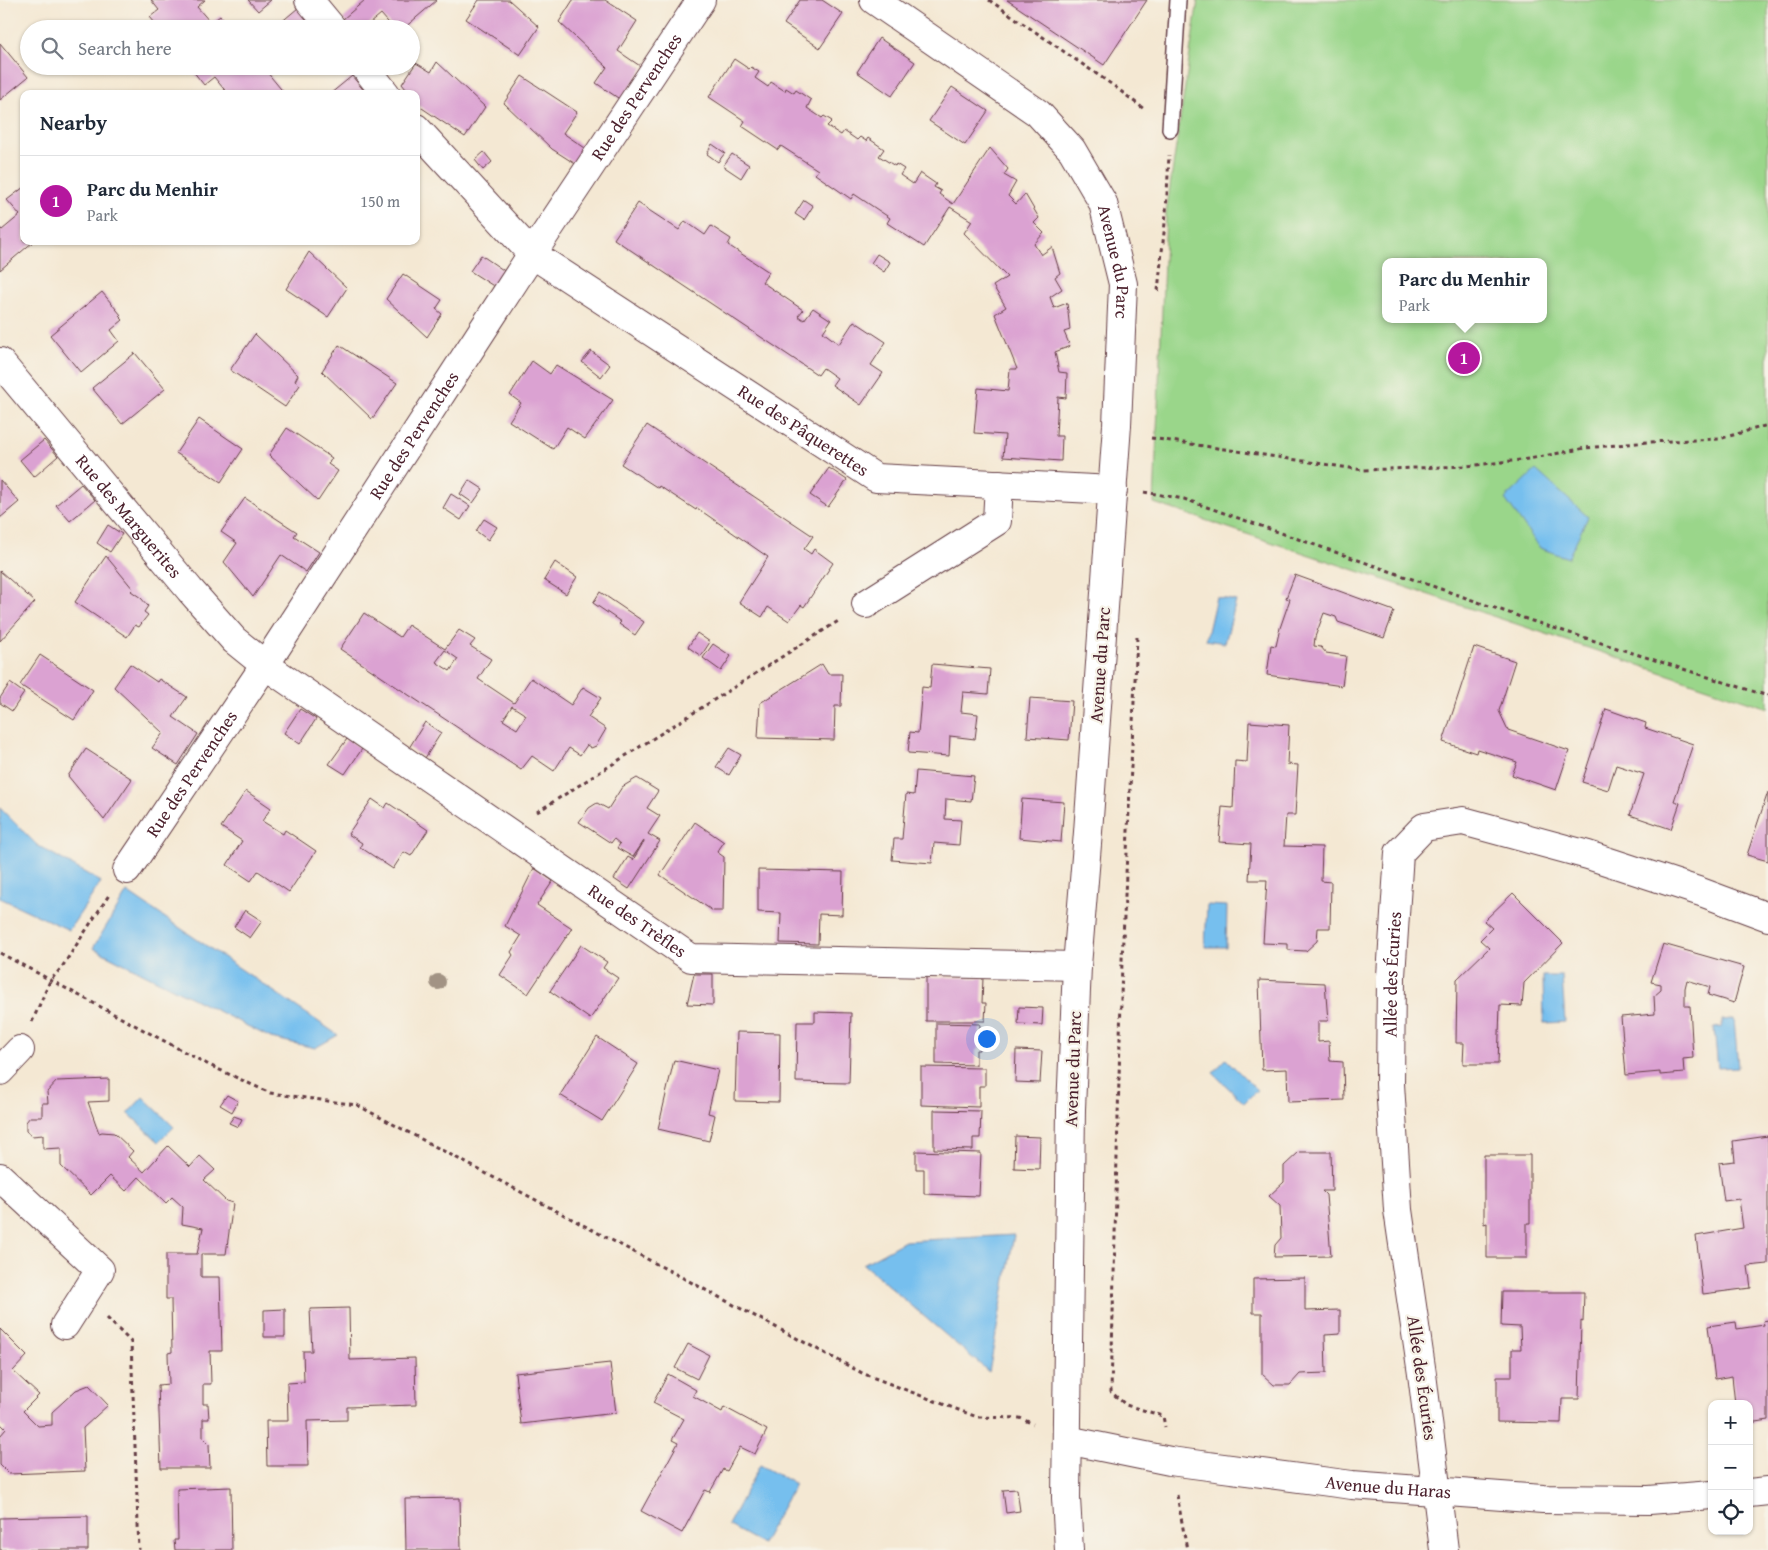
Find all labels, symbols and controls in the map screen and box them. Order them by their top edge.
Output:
search box [20,20,420,75]
street label: Rue des Pervenches [584,28,688,166]
icon: search [38,34,66,62]
text: Search here [78,34,172,62]
text: Nearby [40,107,107,138]
text: Parc du Menhir [87,175,218,203]
text: 1 [52,189,60,213]
text: 150 m [360,189,400,213]
street label: Avenue du Parc [1091,202,1137,319]
text: Park [87,203,118,227]
popup [1382,258,1547,323]
text: Parc du Menhir [1399,265,1530,293]
text: Park [1399,293,1430,317]
pin: 1 [1448,339,1480,377]
street label: Rue des Pervenches [362,366,465,504]
street label: Rue des Pâquerettes [733,378,874,483]
street label: Rue des Marguerites [69,448,189,584]
street label: Avenue du Parc [1082,606,1117,724]
street label: Rue des Pervenches [139,705,244,842]
street label: Rue des Trèfles [583,877,692,964]
street label: Allée des Écuries [1376,911,1408,1038]
street label: Avenue du Parc [1057,1011,1088,1127]
your location [974,1026,1000,1052]
street label: Allée des Écuries [1400,1314,1445,1442]
map controls [1708,1400,1753,1535]
button: + [1708,1400,1753,1445]
button: − [1708,1445,1753,1490]
street label: Avenue du Haras [1324,1468,1452,1505]
button: locate [1708,1490,1753,1535]

